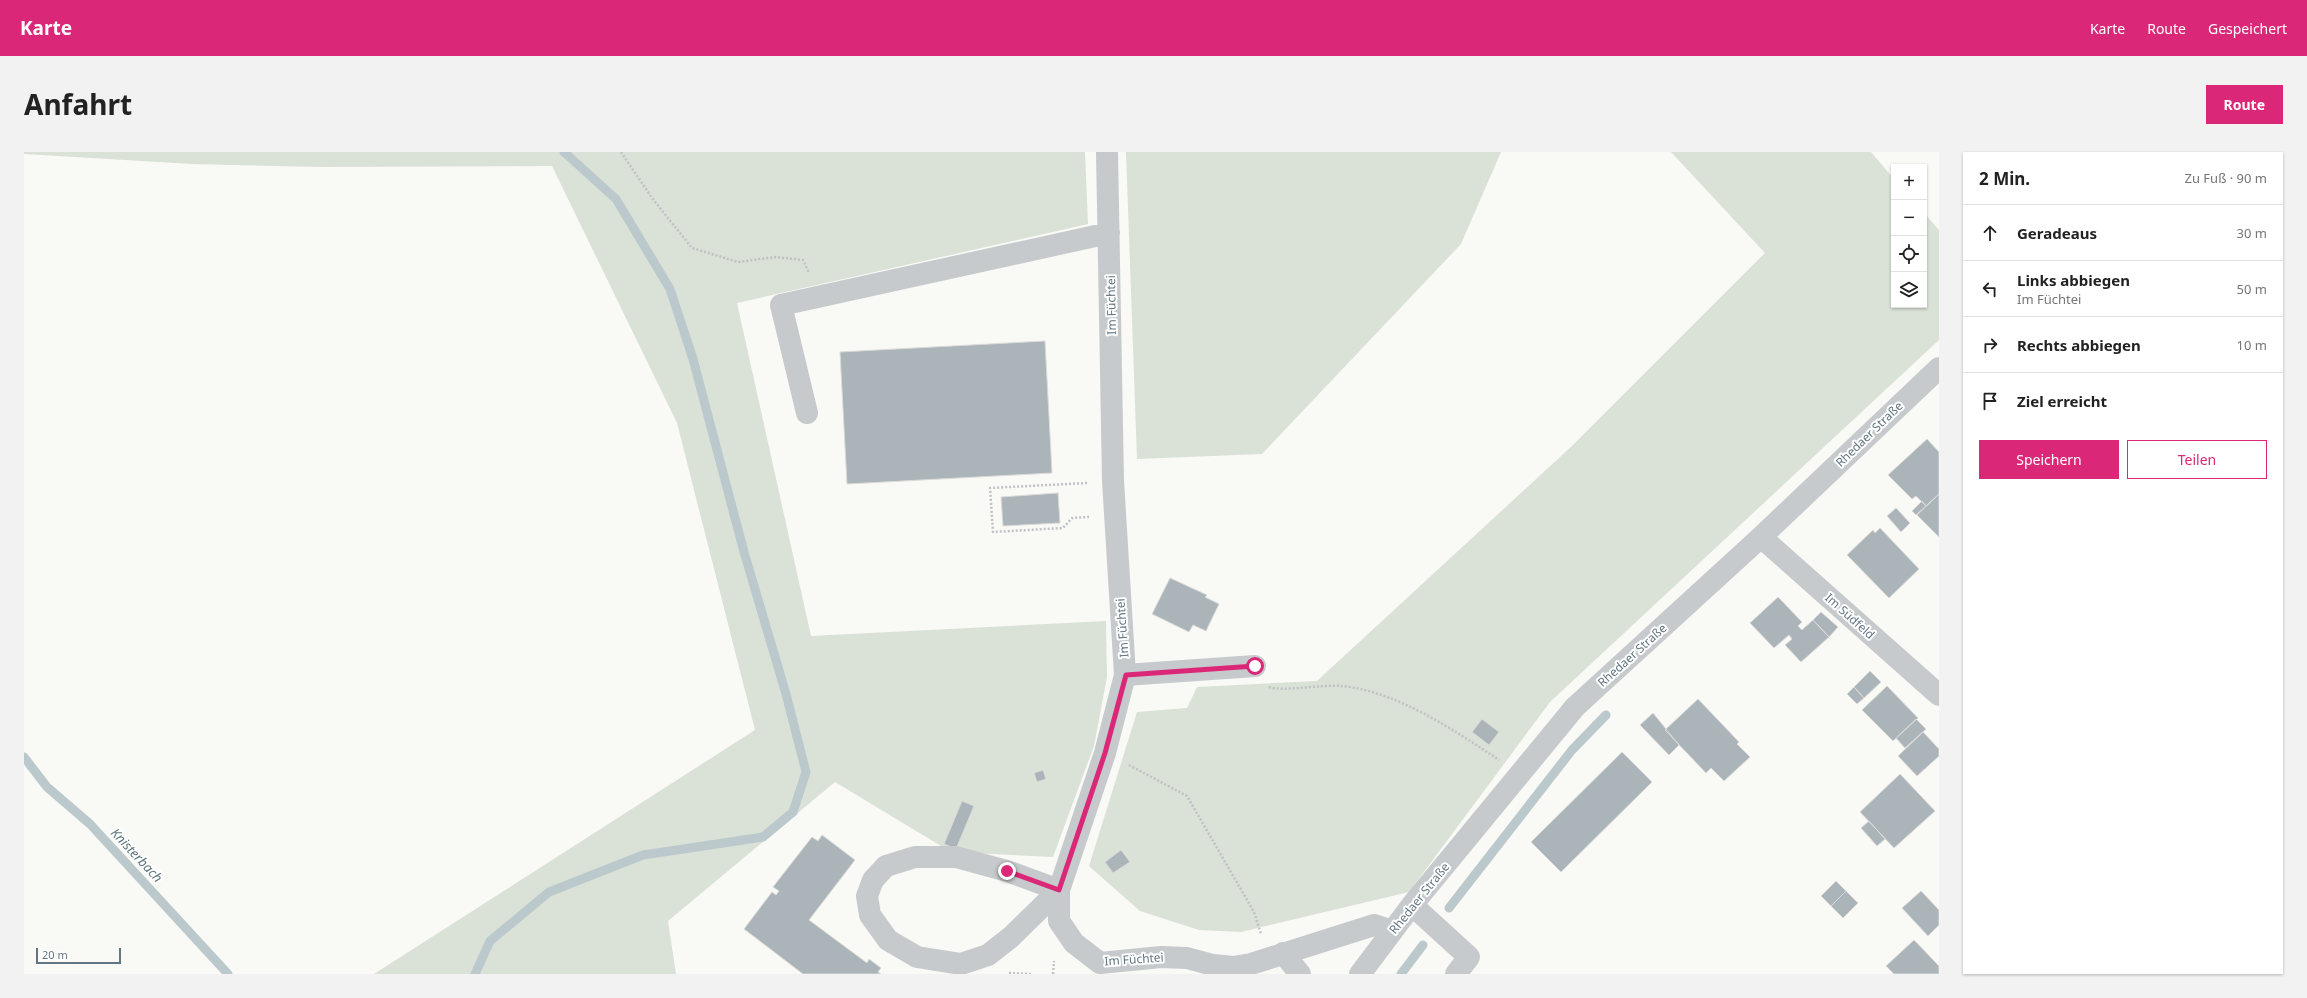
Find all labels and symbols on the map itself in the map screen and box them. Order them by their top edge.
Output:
street label: Im Füchtei [1102,275,1120,335]
street label: Rhedaer Straße [1832,397,1906,470]
street label: Im Südfeld [1822,589,1878,643]
street label: Im Füchtei [1111,598,1133,658]
street label: Rhedaer Straße [1594,619,1670,691]
route start [1246,657,1264,675]
water label: Knisterbach [107,824,167,886]
street label: Rhedaer Straße [1385,859,1453,937]
route end [998,862,1016,880]
scale bar [36,946,121,965]
street label: Im Füchtei [1104,948,1164,970]

